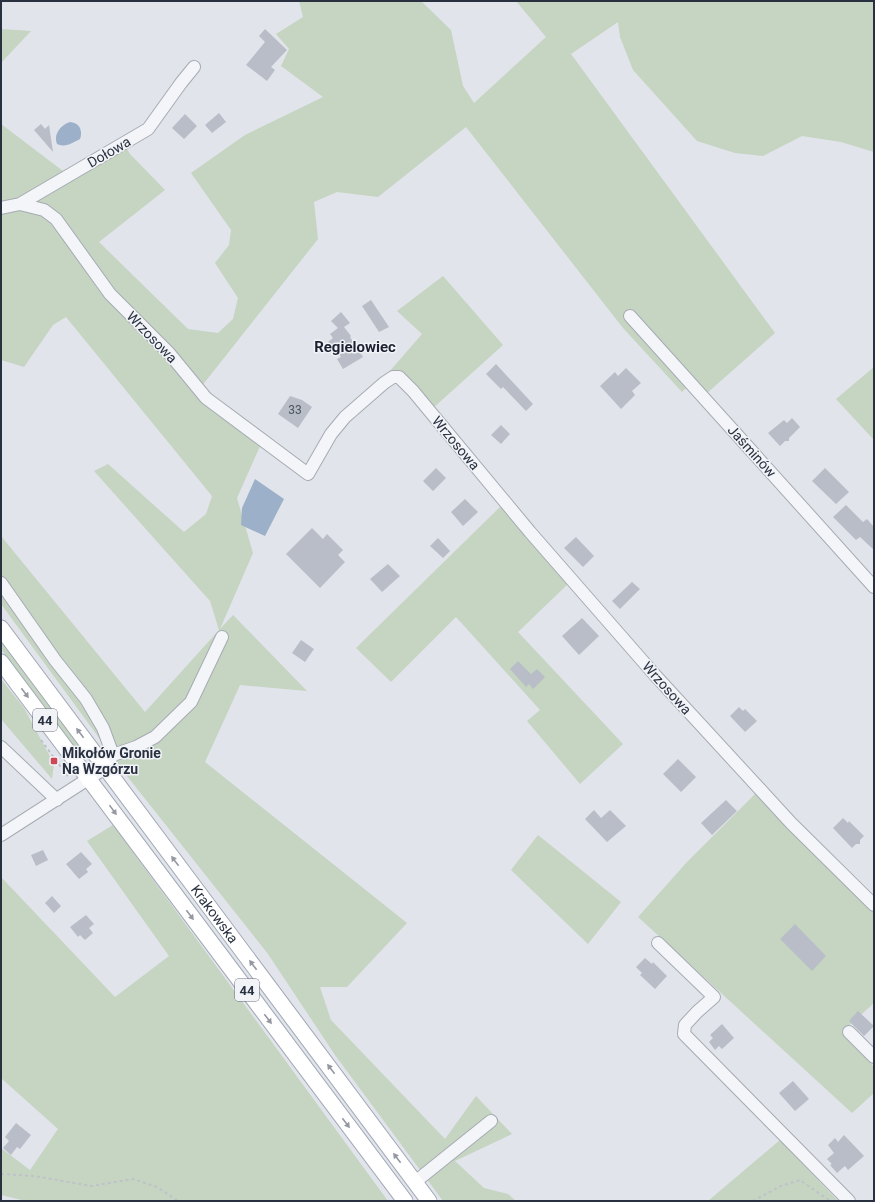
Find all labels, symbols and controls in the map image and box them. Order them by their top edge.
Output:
street label: Dołowa [85,133,133,171]
street label: Wrzosowa [124,308,180,366]
district label: Regielowiec [314,338,396,356]
house number: 33 [288,403,302,417]
street label: Wrzosowa [429,413,483,473]
street label: Jaśminów [724,422,780,481]
street label: Wrzosowa [639,658,695,718]
one-way arrow [20,688,28,698]
road number: 44 [33,709,57,731]
one-way arrow [75,728,84,739]
place label: Mikołów Gronie Na Wzgórzu [62,745,161,777]
marker: Mikołów Gronie Na Wzgórzu [49,756,59,766]
one-way arrow [108,805,117,816]
one-way arrow [171,856,179,867]
street label: Krakowska [188,882,242,946]
one-way arrow [186,910,194,920]
one-way arrow [249,960,257,971]
road number: 44 [235,979,259,1001]
one-way arrow [264,1014,272,1024]
one-way arrow [327,1064,335,1075]
one-way arrow [342,1118,350,1128]
one-way arrow [393,1153,401,1164]

